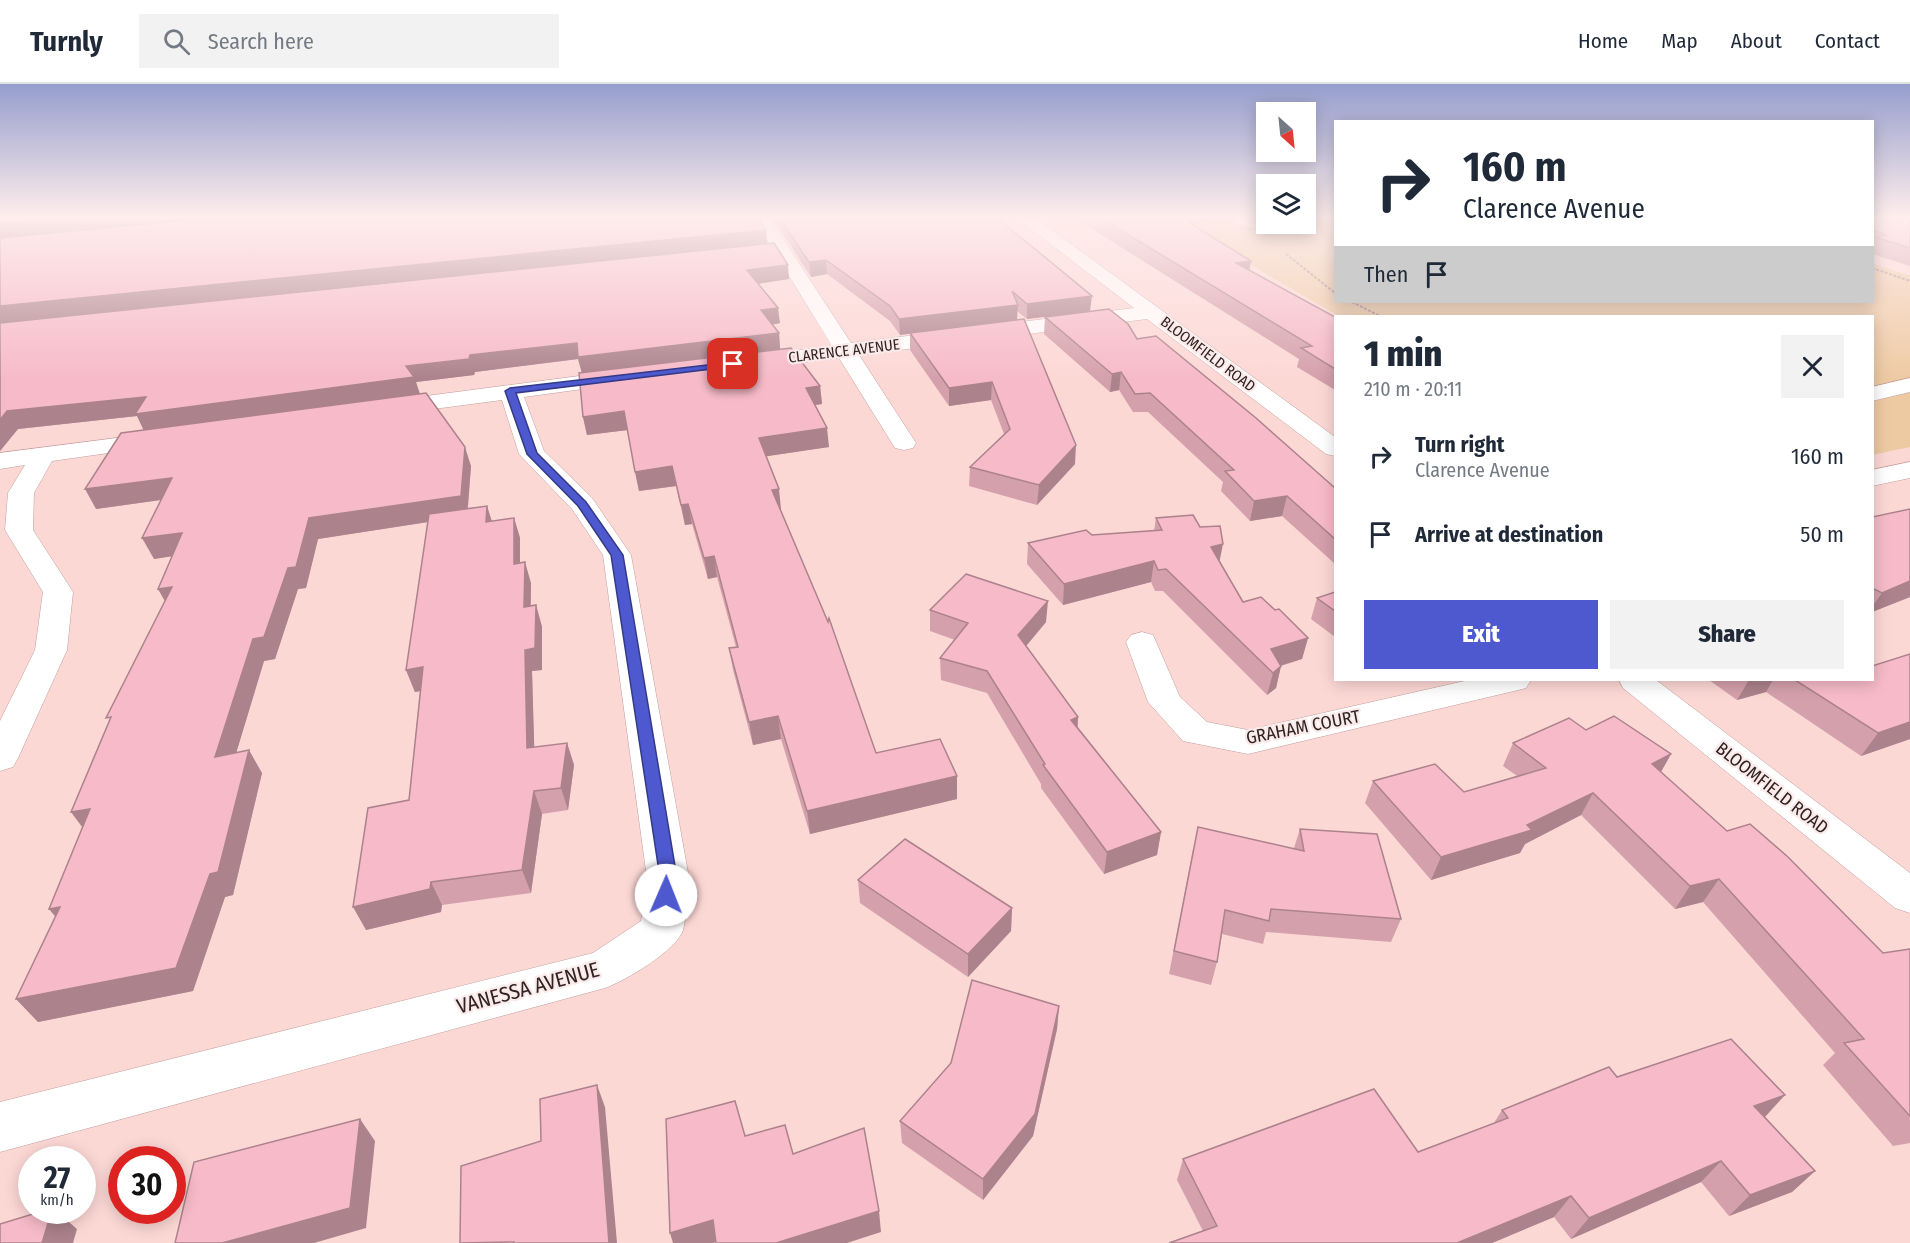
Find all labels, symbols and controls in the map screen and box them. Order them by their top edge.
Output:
search box [139,14,559,68]
text: Turnly [30,25,103,58]
icon: search [160,25,193,58]
text: Search here [208,28,314,55]
text: Home [1578,28,1628,54]
text: Map [1661,28,1698,54]
text: About [1731,28,1782,54]
text: Contact [1815,28,1880,54]
north arrow [1256,102,1316,162]
map controls [1256,102,1316,234]
text: 160 m [1463,142,1566,192]
icon: right [1364,144,1442,222]
button: layers [1256,174,1316,234]
text: Clarence Avenue [1463,193,1645,225]
icon: arrive [1420,258,1453,291]
text: Then [1364,261,1408,288]
street label: BLOOMFIELD ROAD [1157,313,1259,395]
text: 1 min [1364,332,1442,376]
street label: CLARENCE AVENUE [787,335,901,367]
button: close [1781,335,1844,398]
pin [707,338,758,389]
icon: arrive [716,347,749,380]
text: 210 m · 20:11 [1364,377,1462,401]
text: Turn right [1415,431,1504,458]
icon: right [1364,440,1397,473]
text: 160 m [1791,443,1844,470]
text: Clarence Avenue [1415,458,1550,482]
icon: arrive [1364,518,1397,551]
text: Arrive at destination [1415,521,1603,548]
text: 50 m [1800,521,1844,548]
button: Exit [1364,600,1598,669]
button: Share [1610,600,1844,669]
street label: GRAHAM COURT [1244,705,1362,749]
street label: BLOOMFIELD ROAD [1711,737,1833,839]
position arrow [634,863,698,927]
street label: VANESSA AVENUE [454,956,602,1020]
speed limit sign: 30 [108,1146,186,1224]
text: 27 [44,1160,70,1196]
text: km/h [40,1191,74,1209]

